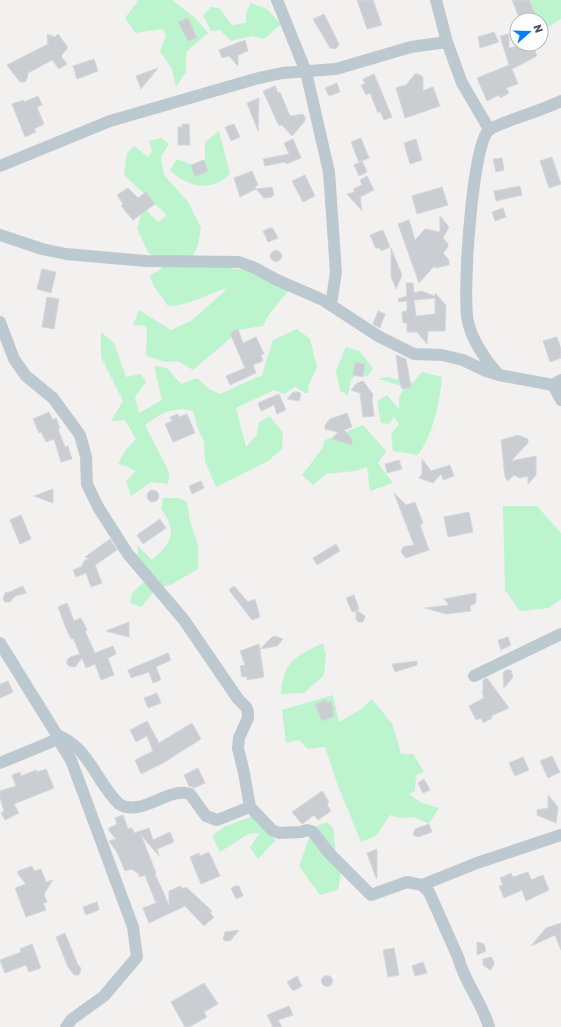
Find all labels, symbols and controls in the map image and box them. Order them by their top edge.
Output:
north arrow [509,12,549,52]
text: N [530,23,545,35]

